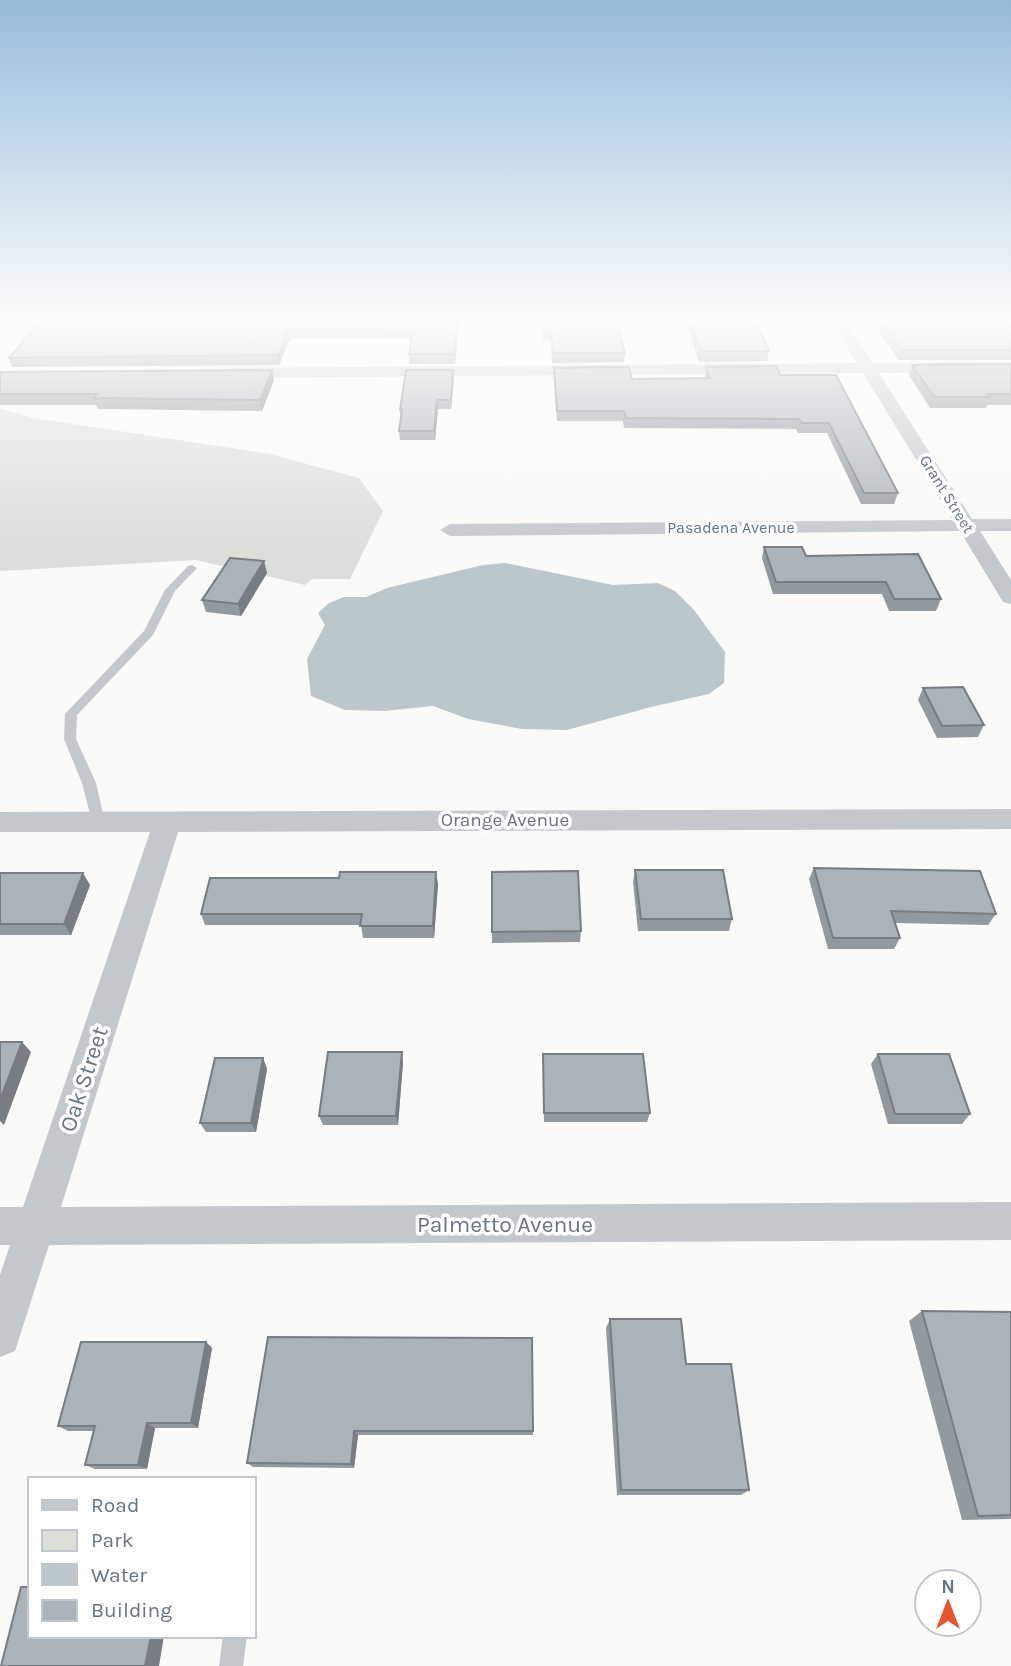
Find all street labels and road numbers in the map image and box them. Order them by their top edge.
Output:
street label: Grant Street [916,452,978,536]
street label: Pasadena Avenue [667,518,795,537]
street label: Orange Avenue [441,809,569,831]
street label: Oak Street [54,1023,114,1135]
street label: Palmetto Avenue [417,1211,593,1238]

